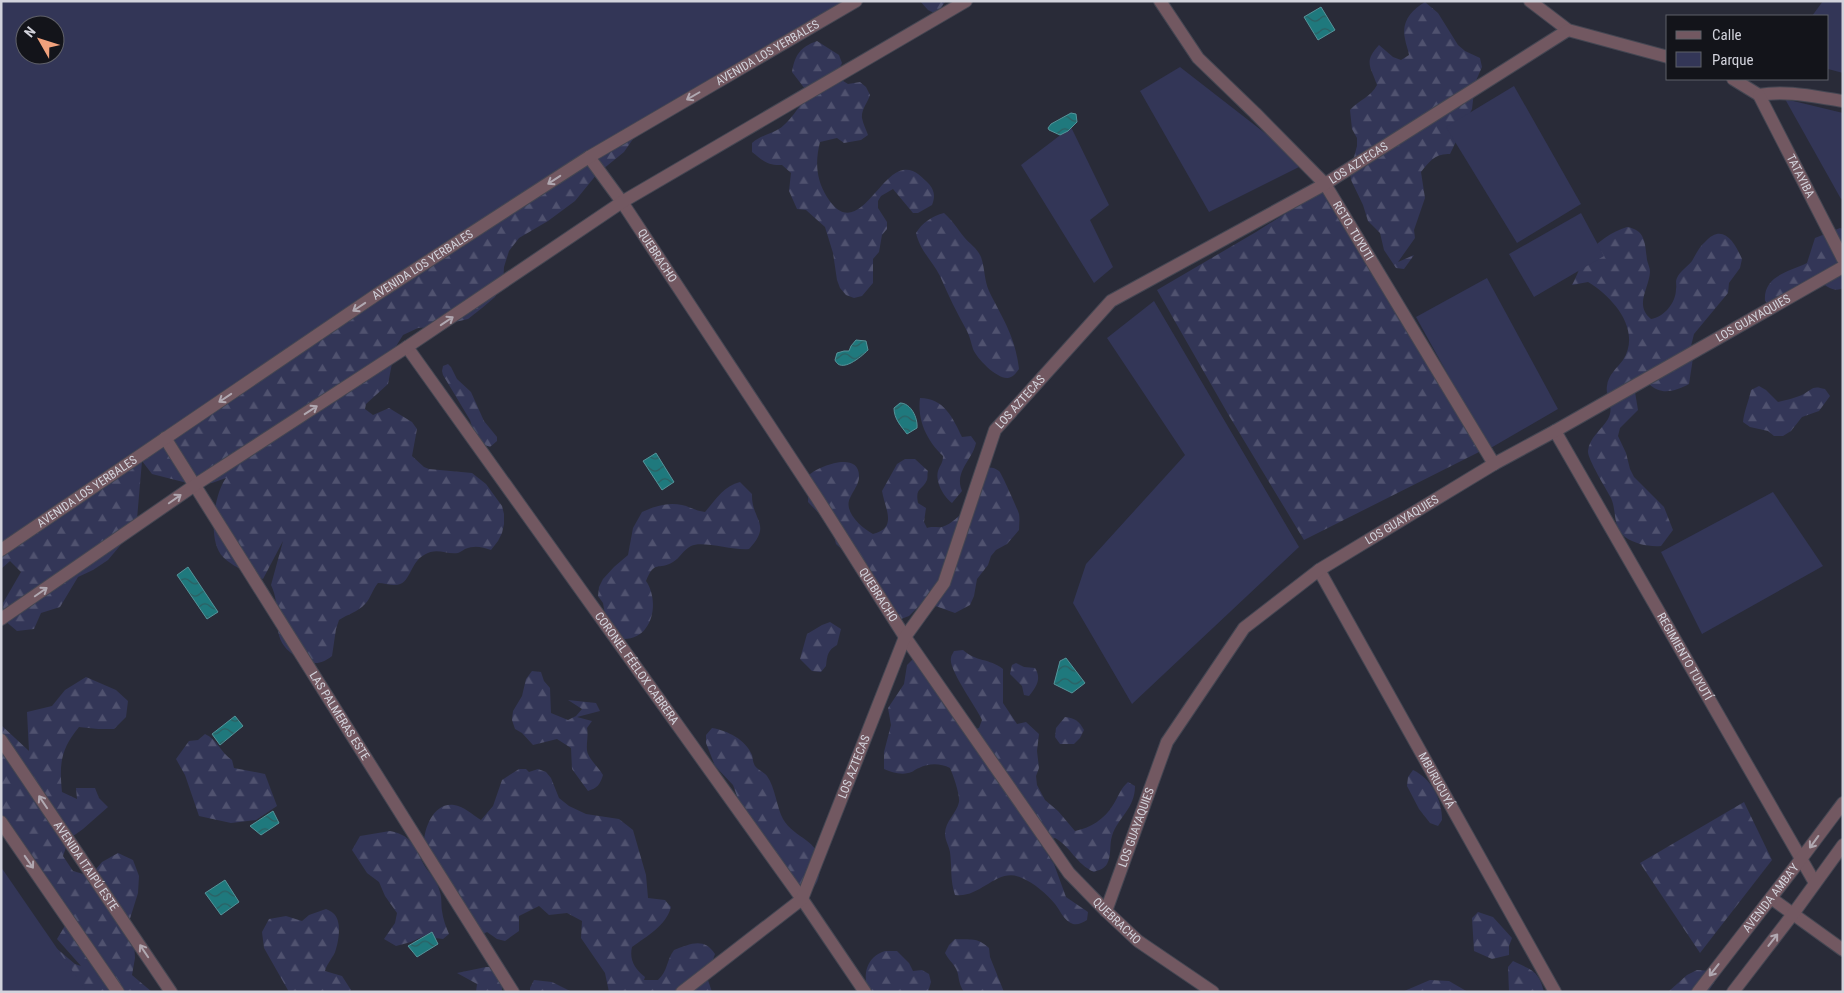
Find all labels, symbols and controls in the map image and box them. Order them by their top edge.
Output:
north arrow [15,15,65,65]
legend [1666,15,1829,80]
street label: AVENIDA LOS YERBALES [713,17,822,88]
text: N [21,23,39,40]
text: Calle [1712,26,1742,44]
text: Parque [1712,51,1754,69]
one-way arrow [687,92,701,102]
street label: LOS AZTECAS [1326,139,1390,187]
street label: TATAYIBA [1784,152,1817,200]
one-way arrow [547,175,561,185]
street label: RGTO. TUYUTI [1330,199,1376,263]
street label: QUEBRACHO [635,226,680,285]
street label: AVENIDA LOS YERBALES [369,227,476,303]
street label: LOS GUAYAQUIES [1713,291,1793,345]
one-way arrow [352,302,366,312]
one-way arrow [439,315,453,325]
street label: LOS AZTECAS [993,372,1048,431]
one-way arrow [218,393,232,403]
one-way arrow [304,405,318,415]
street label: AVENIDA LOS YERBALES [34,453,140,530]
street label: LOS GUAYAQUIES [1363,492,1441,547]
one-way arrow [168,494,182,504]
street label: QUEBRACHO [856,565,901,625]
one-way arrow [34,587,48,597]
street label: CORONEL FÉELOX CABRERA [592,609,682,727]
street label: REGIMIENTO TUYUTÍ [1654,610,1717,703]
street label: LAS PALMERAS ESTE [306,669,373,763]
street label: LOS AZTECAS [835,733,873,800]
street label: MBURUCUYÁ [1415,750,1459,811]
street label: LOS GUAYAQUIES [1115,786,1157,869]
one-way arrow [38,795,49,809]
street label: AVENIDA ITAIPÚ ESTE [51,819,121,914]
one-way arrow [1809,835,1819,849]
one-way arrow [24,855,34,869]
street label: AVENIDA AMBA'Y [1740,860,1802,935]
street label: QUEBRACHO [1090,895,1144,947]
one-way arrow [1768,933,1779,946]
one-way arrow [139,945,149,959]
one-way arrow [1709,963,1720,976]

